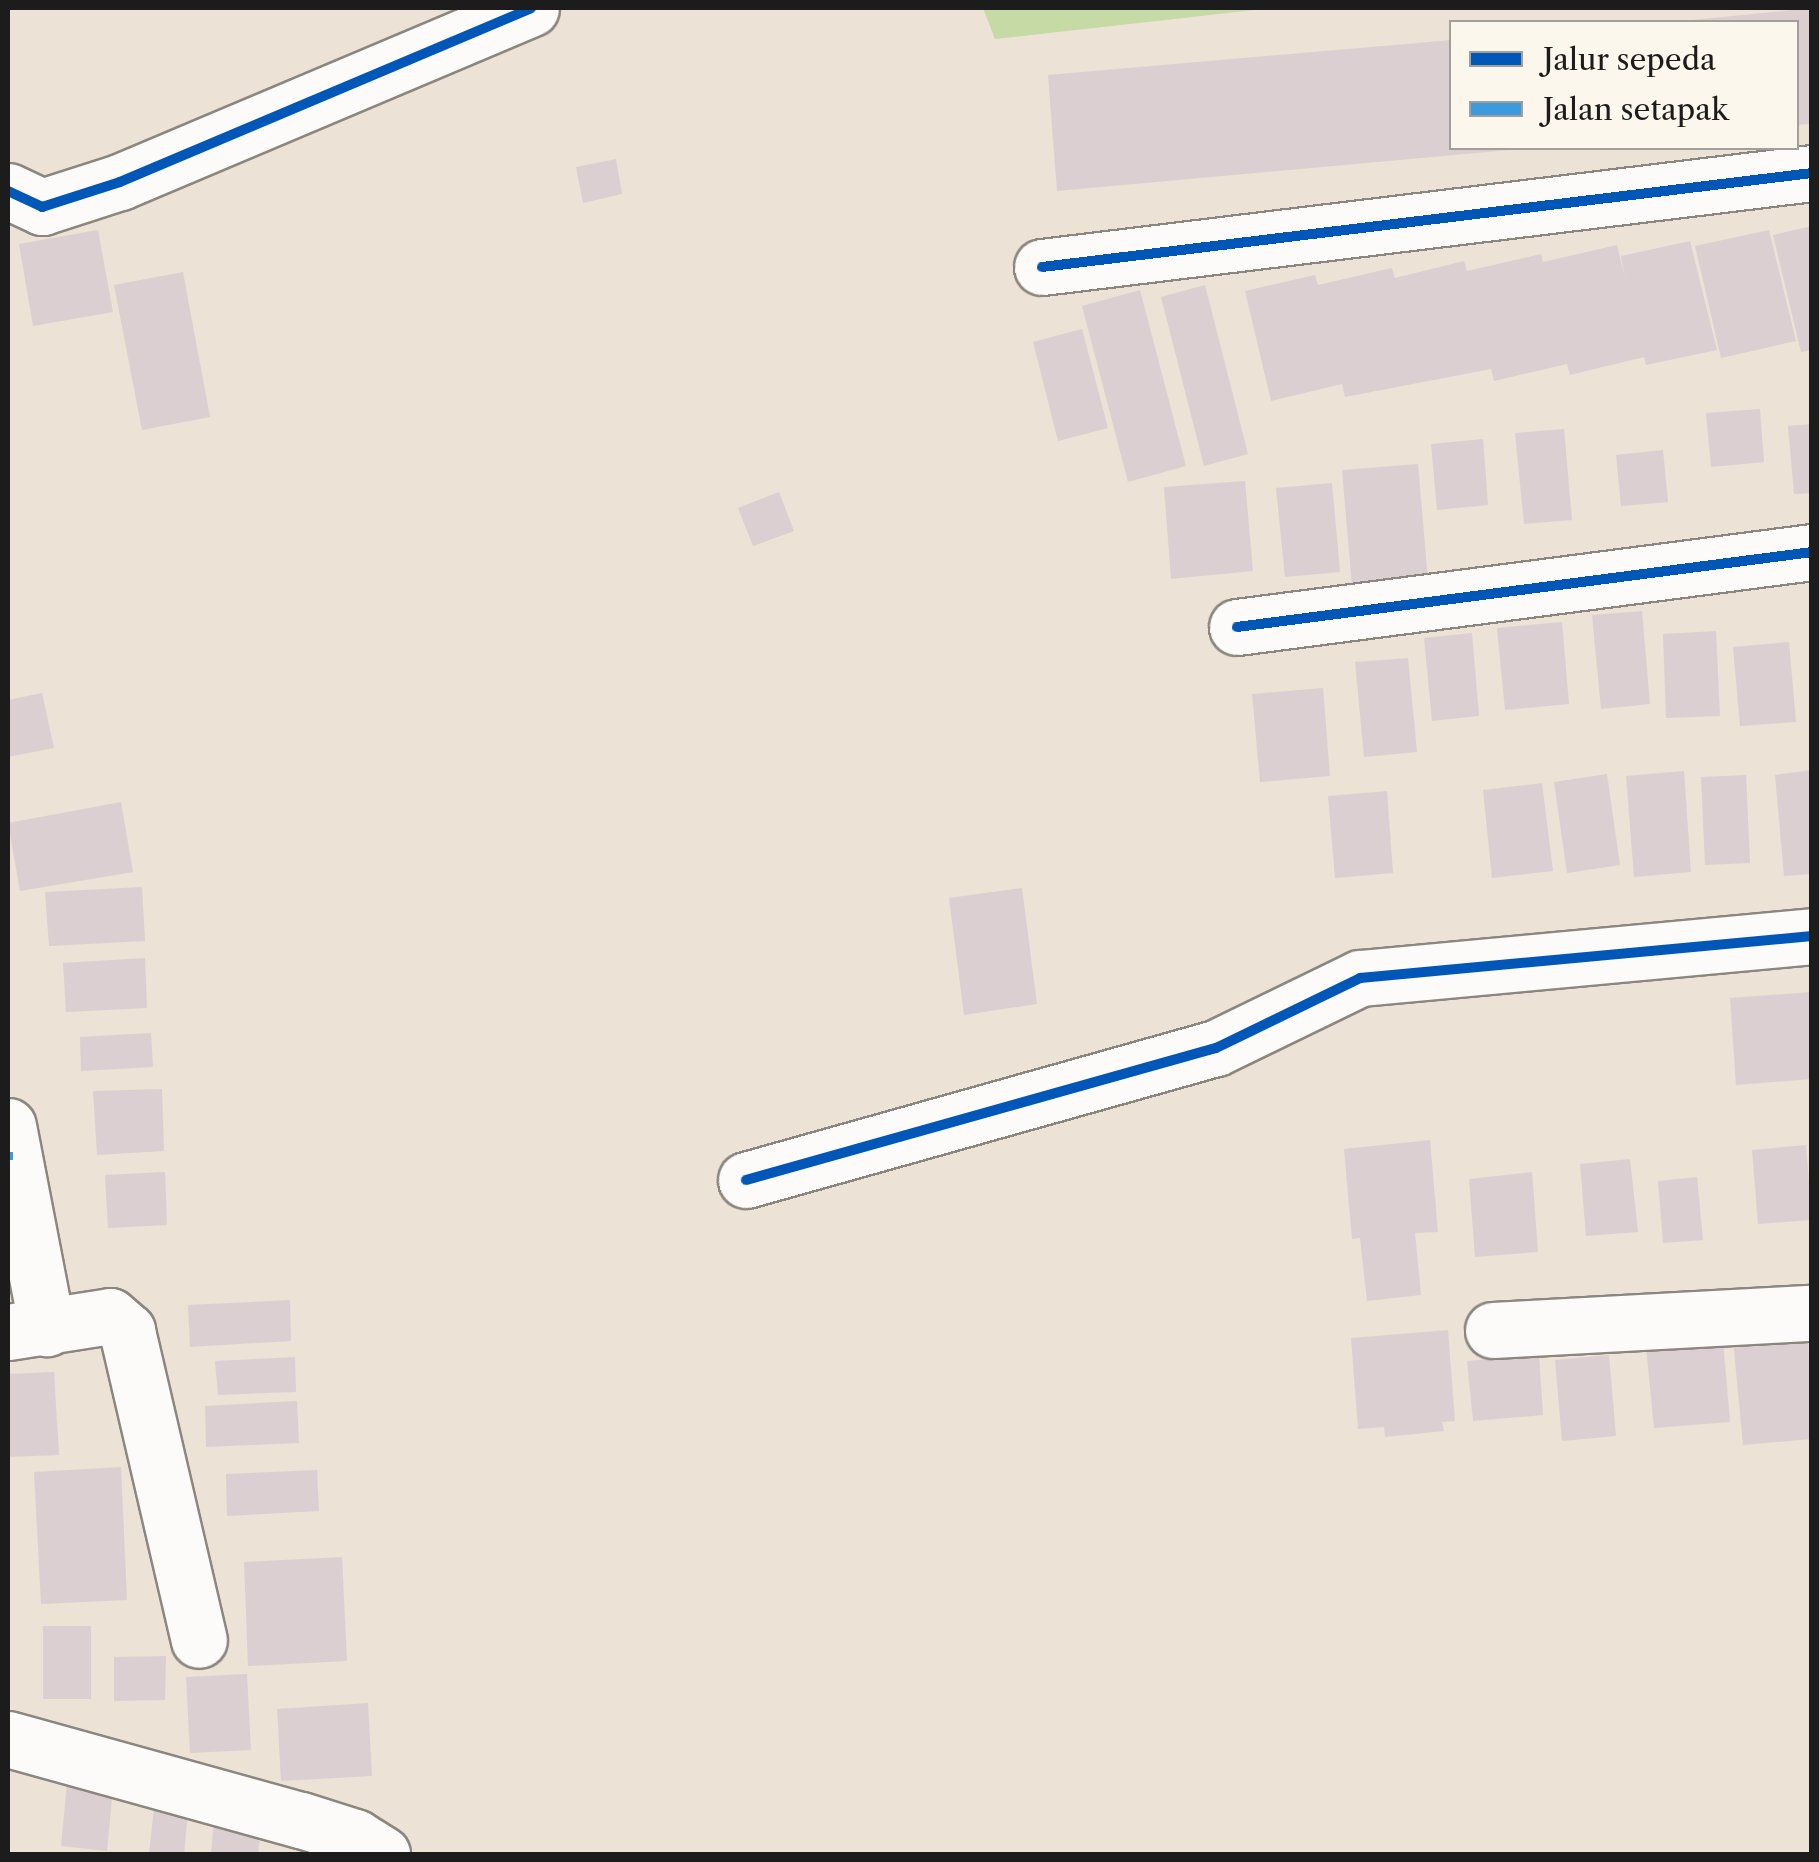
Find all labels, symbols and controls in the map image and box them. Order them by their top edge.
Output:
legend [1449,20,1799,150]
text: Jalur sepeda [1543,41,1716,78]
text: Jalan setapak [1543,91,1729,128]

